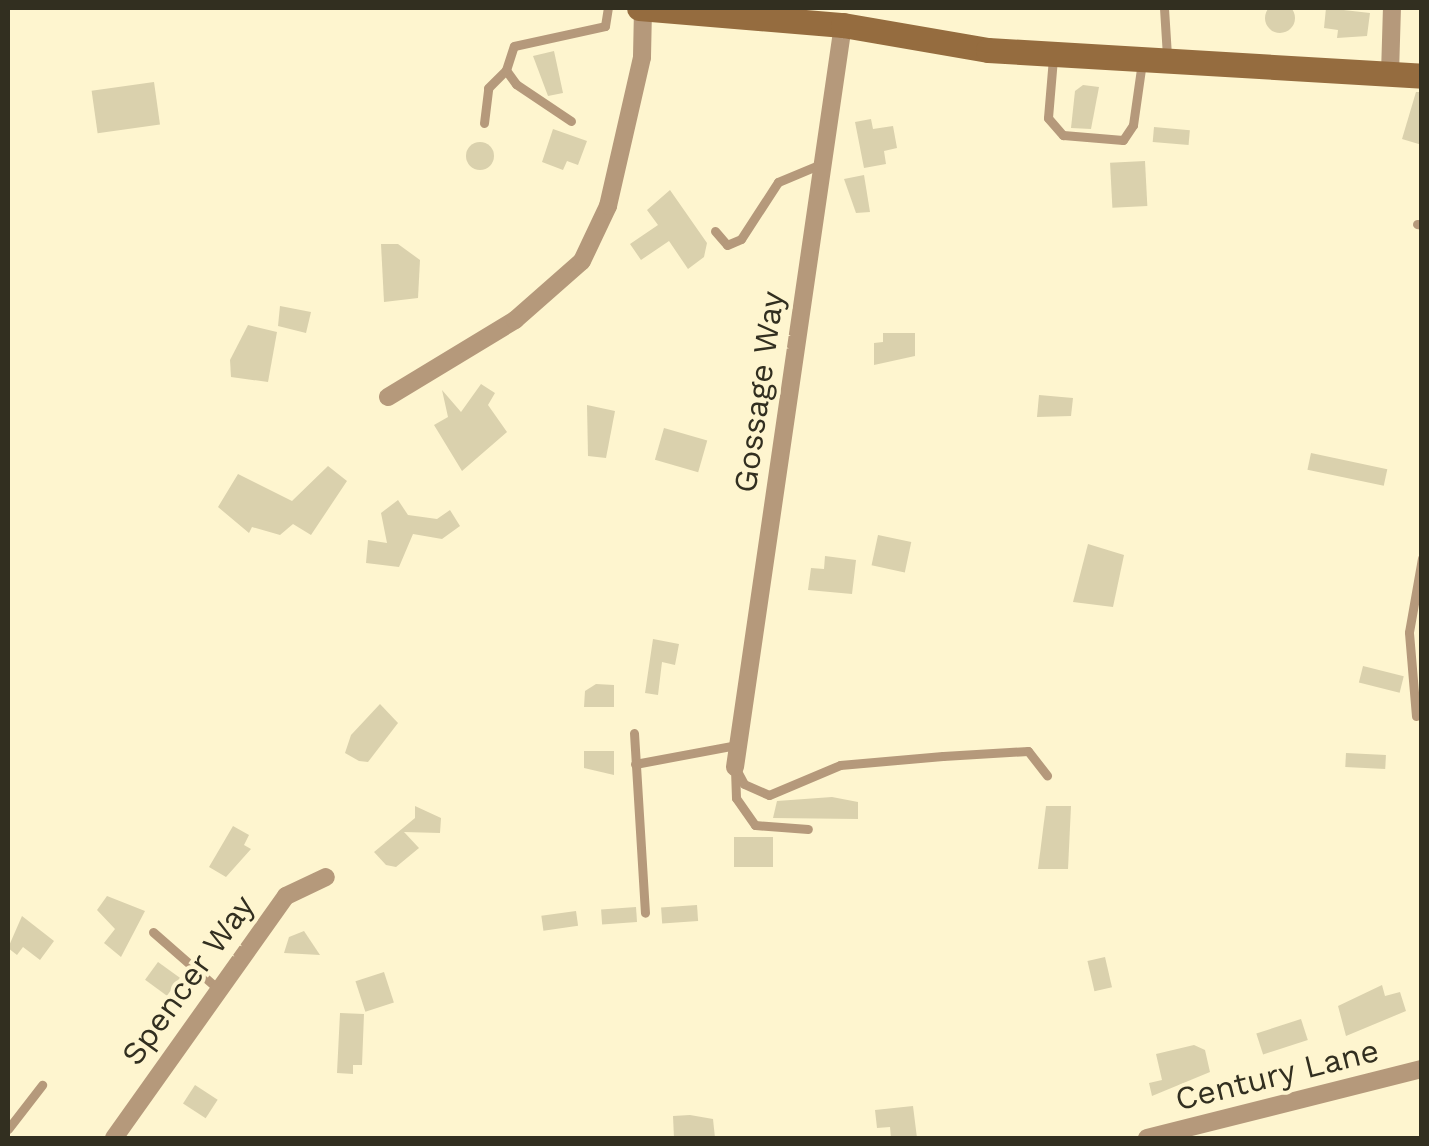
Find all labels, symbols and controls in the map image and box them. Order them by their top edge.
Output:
street label: Gossage Way [726,288,792,496]
street label: Spencer Way [113,887,263,1073]
street label: Century Lane [1171,1031,1383,1119]

